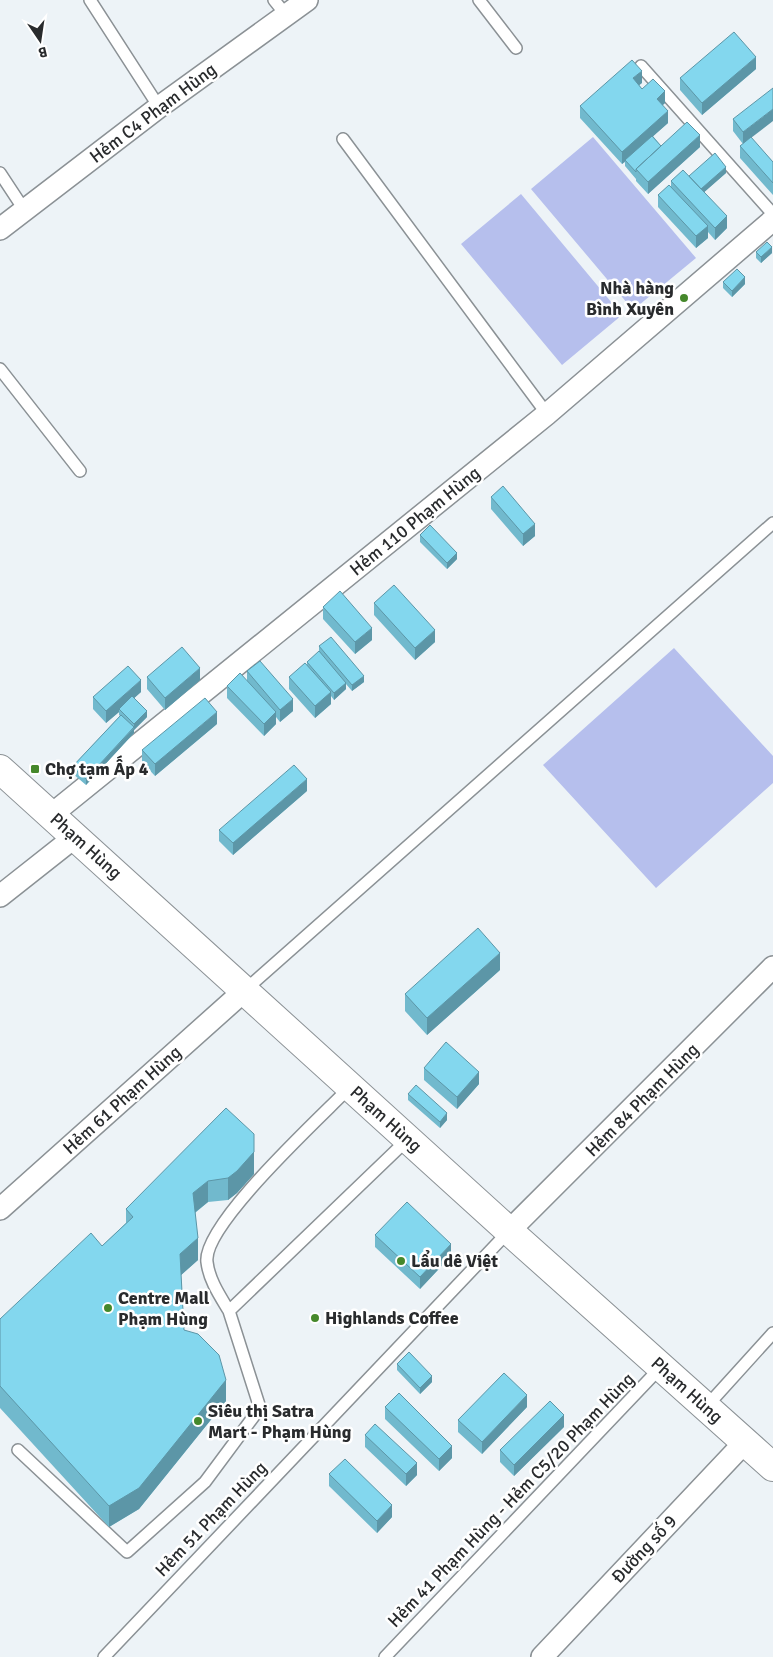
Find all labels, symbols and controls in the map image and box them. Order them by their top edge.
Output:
north arrow [15,15,65,65]
text: B [36,43,49,62]
street label: Hẻm C4 Phạm Hùng [85,58,221,168]
place label: Nhà hàng Bình Xuyên [586,277,674,320]
marker: Nhà hàng Bình Xuyên [678,292,690,304]
street label: Hẻm 110 Phạm Hùng [345,462,485,580]
place label: Chợ tạm Ấp 4 [45,755,149,780]
marker: Chợ tạm Ấp 4 [29,763,41,775]
street label: Phạm Hùng [46,808,126,884]
street label: Hẻm 84 Phạm Hùng [581,1039,703,1161]
street label: Hẻm 61 Phạm Hùng [58,1041,186,1159]
street label: Phạm Hùng [346,1081,426,1157]
place label: Lẩu dê Việt [411,1249,498,1272]
marker: Lẩu dê Việt [395,1255,407,1267]
place label: Centre Mall Phạm Hùng [118,1287,210,1330]
marker: Centre Mall Phạm Hùng [102,1302,114,1314]
place label: Highlands Coffee [325,1307,459,1329]
marker: Highlands Coffee [309,1312,321,1324]
street label: Phạm Hùng [647,1352,727,1428]
street label: Hẻm 41 Phạm Hùng - Hẻm C5/20 Phạm Hùng [383,1368,639,1632]
place label: Siêu thị Satra Mart - Phạm Hùng [208,1400,352,1443]
marker: Siêu thị Satra Mart - Phạm Hùng [192,1415,204,1427]
street label: Hẻm 51 Phạm Hùng [150,1457,272,1581]
street label: Đường số 9 [607,1510,681,1588]

